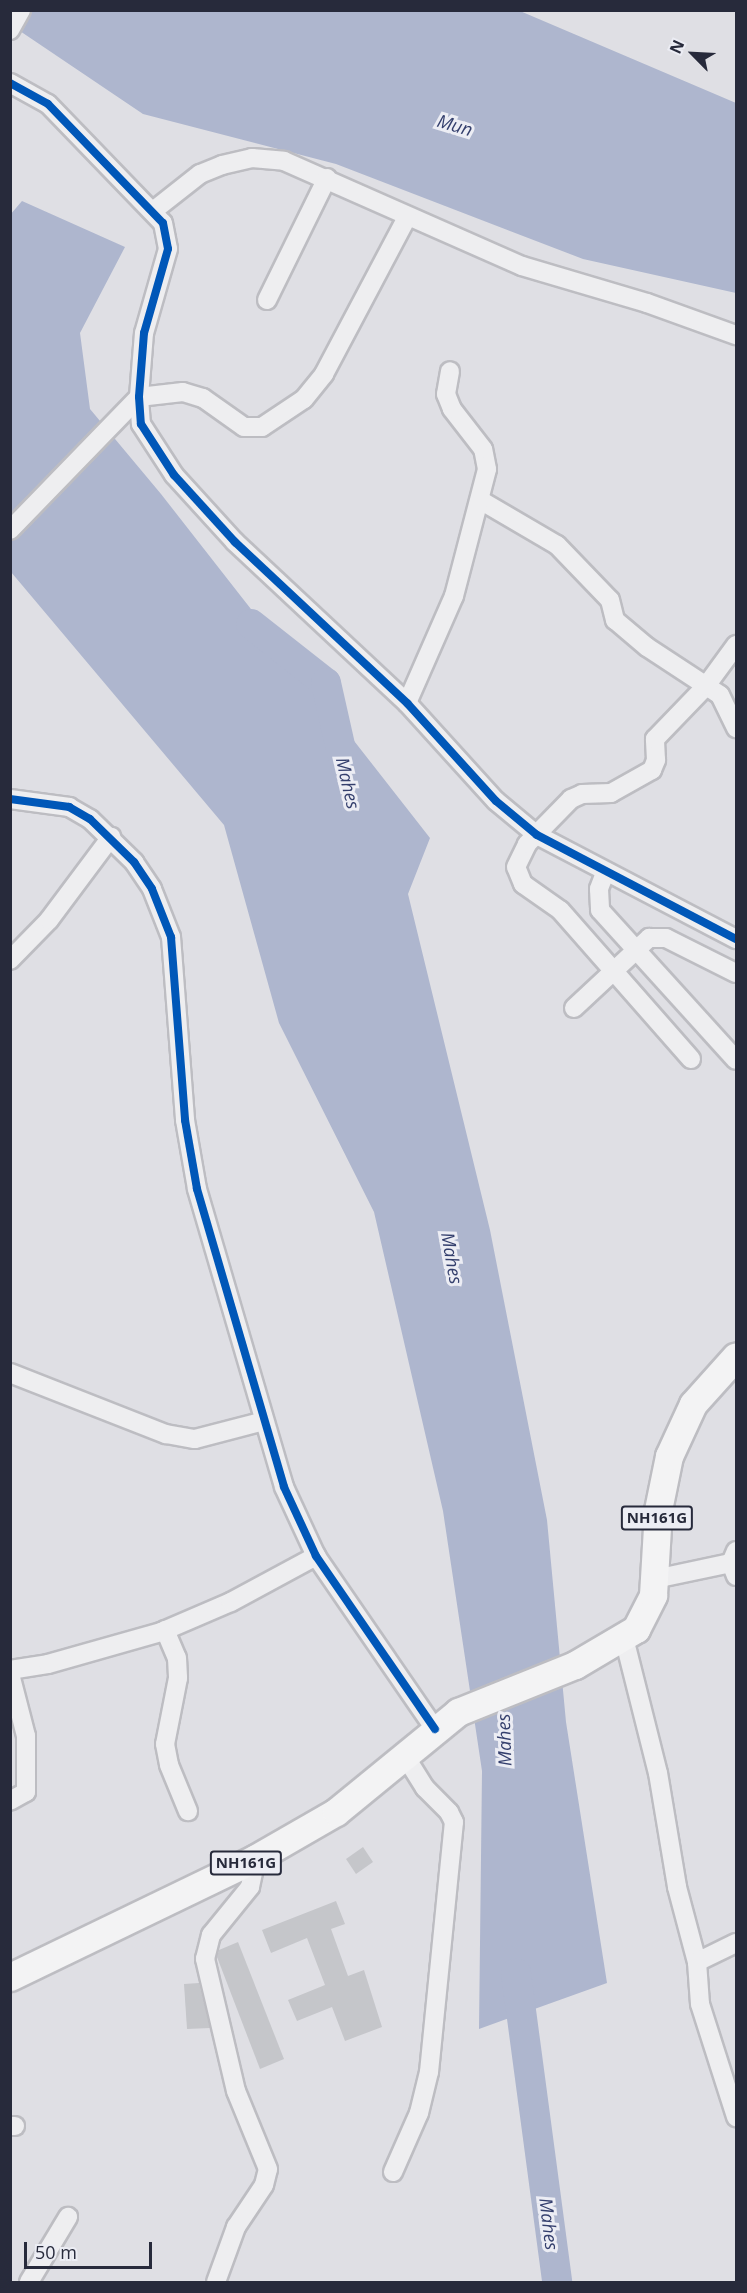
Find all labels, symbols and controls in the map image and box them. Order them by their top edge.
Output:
north arrow [663,24,723,84]
text: N [664,36,689,57]
water label: Mun [435,109,475,141]
water label: Mahes [332,755,364,811]
water label: Mahes [437,1230,467,1286]
road number: NH161G [620,1506,694,1530]
water label: Mahes [492,1713,516,1767]
road number: NH161G [208,1851,284,1875]
water label: Mahes [535,2197,563,2251]
scale bar [27,2230,154,2268]
text: 50 m [35,2240,77,2264]

